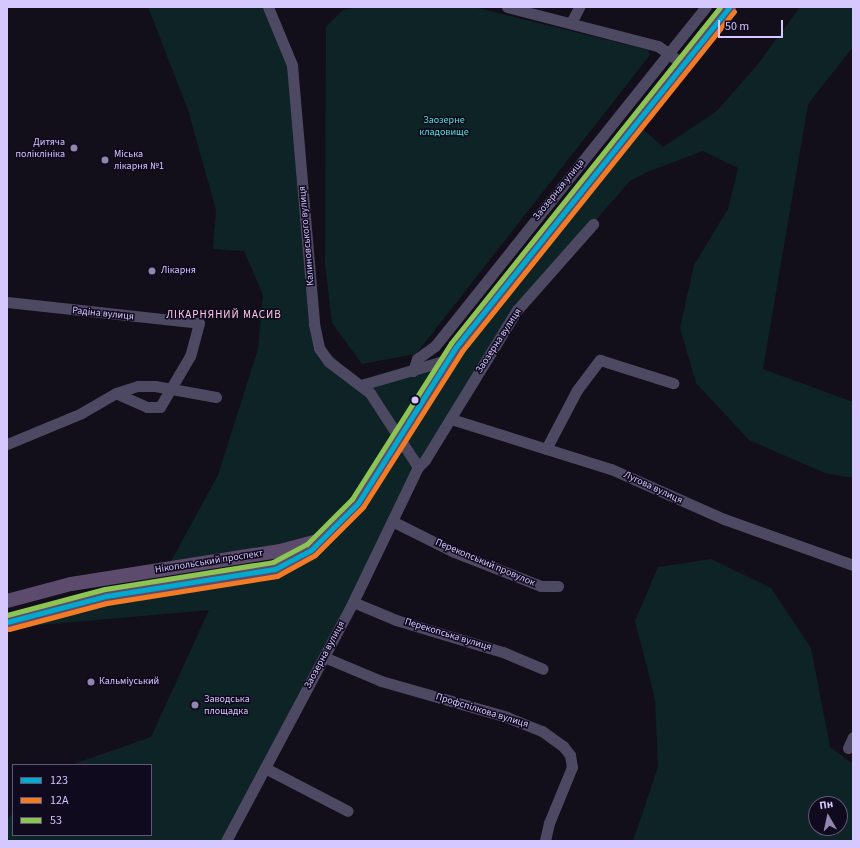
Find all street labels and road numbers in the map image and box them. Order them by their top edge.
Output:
street label: Заозерная улица [531,157,587,223]
street label: Калиновського вулиця [297,186,317,286]
street label: Радіна вулиця [72,305,134,323]
street label: Заозерна вулиця [474,306,524,376]
street label: Лугова вулиця [622,469,684,507]
street label: Перекопський провулок [433,537,537,589]
street label: Нікопольський проспект [154,548,264,576]
street label: Перекопська вулиця [403,616,493,654]
street label: Заозерна вулиця [302,619,348,691]
street label: Профспілкова вулиця [434,691,530,731]

